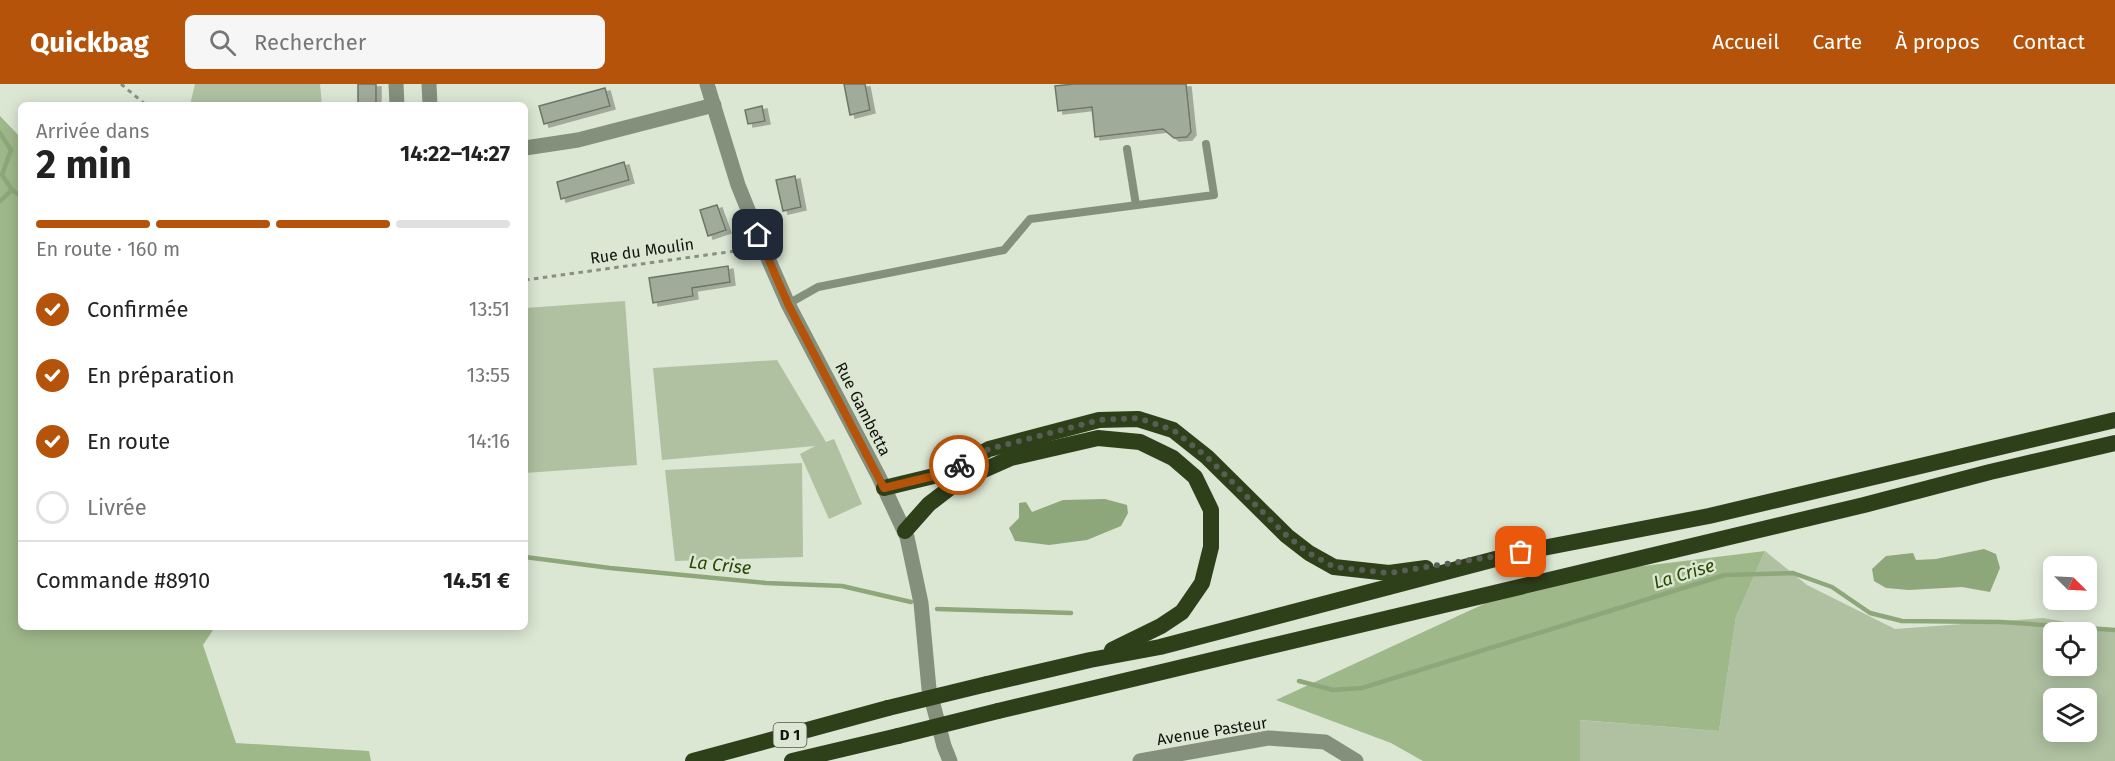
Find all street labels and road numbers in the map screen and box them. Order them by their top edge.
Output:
street label: Rue du Moulin [589,234,695,268]
street label: Rue Gambetta [831,359,895,459]
street label: Avenue Pasteur [1155,713,1269,749]
road number: D 1 [774,723,806,747]

